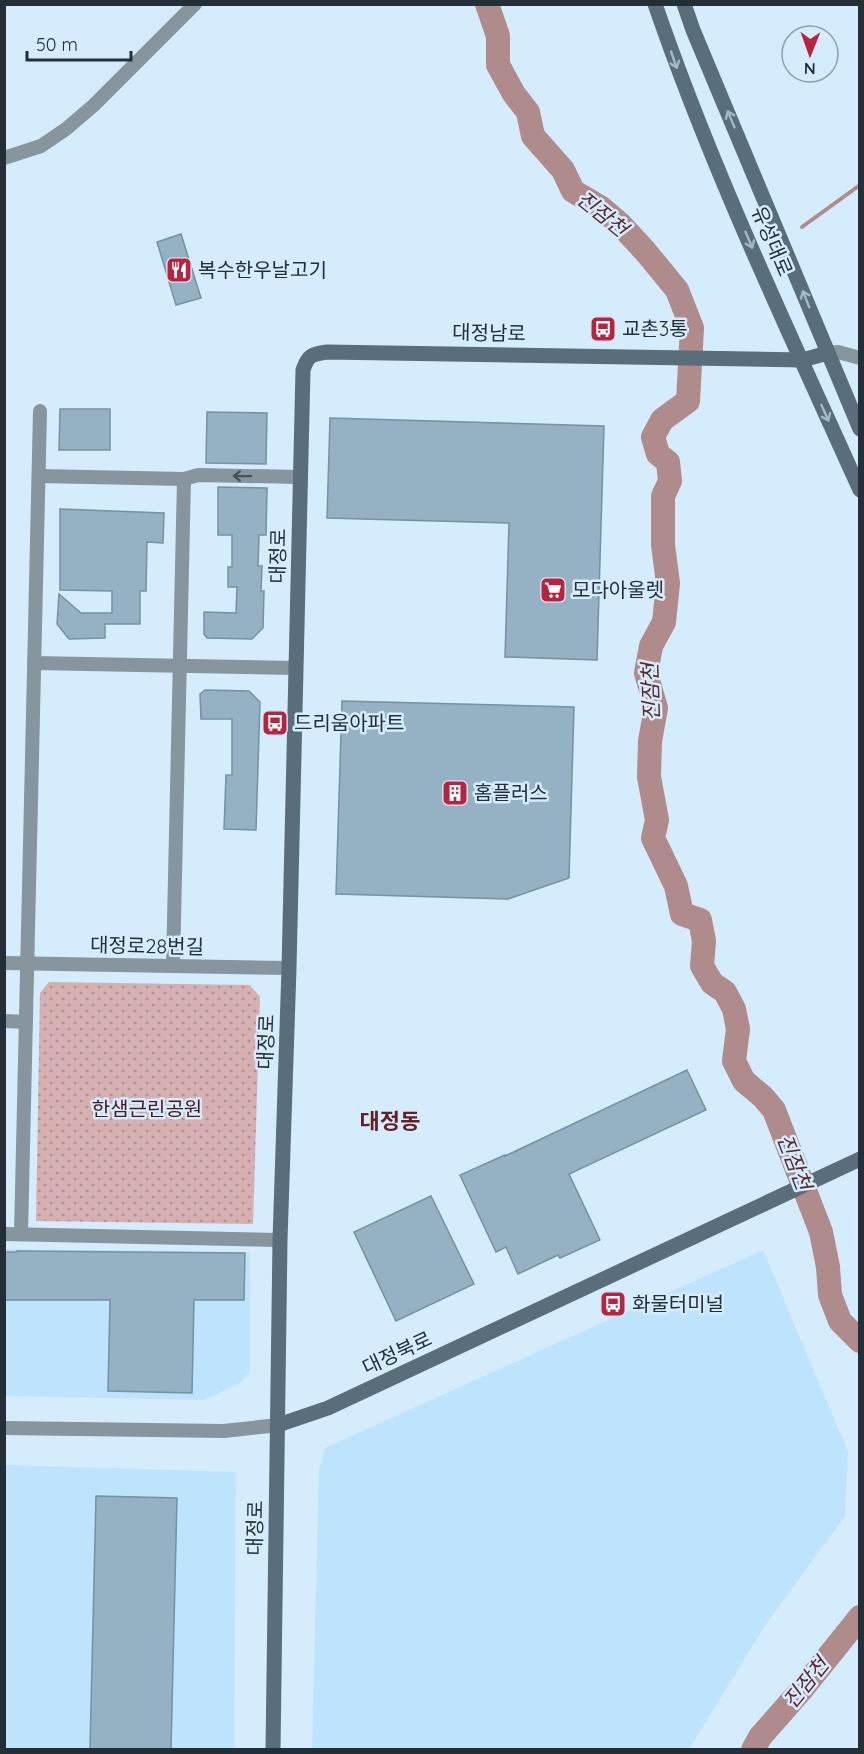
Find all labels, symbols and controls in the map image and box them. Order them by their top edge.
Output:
scale bar [27,24,130,62]
north arrow [780,24,840,84]
text: 50 m [36,33,78,56]
one-way arrow [670,50,681,69]
text: N [804,59,816,79]
one-way arrow [725,110,736,129]
water label: 진잠천 [572,185,635,243]
street label: 유성대로 [747,202,798,280]
one-way arrow [744,231,755,249]
restaurant icon: 복수한우날고기 [164,255,194,285]
place label: 복수한우날고기 [198,257,327,282]
one-way arrow [800,290,811,309]
bus stop icon: 교촌3통 [588,314,618,344]
place label: 교촌3통 [622,316,688,341]
street label: 대정남로 [452,319,526,346]
one-way arrow [820,404,831,422]
one-way arrow [232,470,252,482]
street label: 대정로 [265,528,290,584]
supermarket icon: 모다아울렛 [538,575,568,605]
place label: 모다아울렛 [572,577,664,602]
water label: 진잠천 [636,660,664,721]
bus stop icon: 드리움아파트 [260,708,290,738]
place label: 드리움아파트 [294,710,404,735]
building icon: 홈플러스 [440,778,470,808]
place label: 홈플러스 [474,780,548,805]
street label: 대정로28번길 [90,932,204,959]
street label: 대정로 [252,1014,279,1070]
park label: 한샘근린공원 [92,1096,202,1121]
district label: 대정동 [360,1107,420,1135]
water label: 진잠천 [772,1130,818,1196]
bus stop icon: 화물터미널 [598,1289,628,1319]
place label: 화물터미널 [632,1291,724,1316]
street label: 대정북로 [358,1326,435,1379]
street label: 대정로 [242,1500,267,1556]
water label: 진잠천 [777,1650,835,1713]

